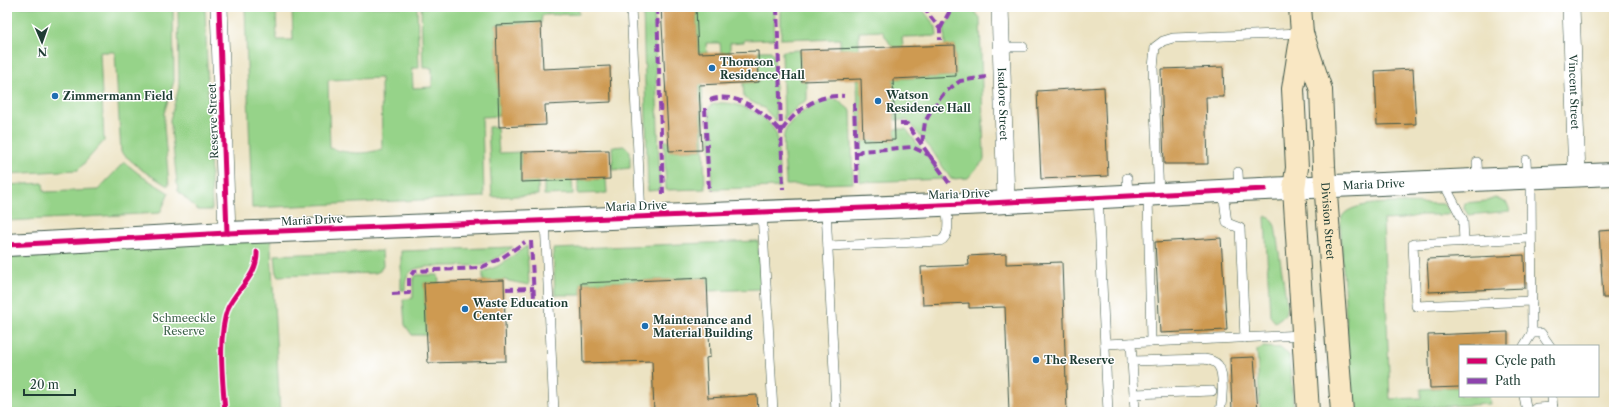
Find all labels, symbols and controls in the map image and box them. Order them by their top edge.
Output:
north arrow [22,22,62,62]
text: N [37,45,47,59]
street label: Vincent Street [1566,53,1582,130]
place label: Thomson Residence Hall [720,55,805,82]
marker: Thomson Residence Hall [707,63,717,73]
street label: Isadore Street [995,67,1011,141]
street label: Reserve Street [205,83,221,159]
place label: Watson Residence Hall [885,88,971,115]
place label: Zimmermann Field [63,89,174,103]
marker: Zimmermann Field [50,91,60,101]
marker: Watson Residence Hall [873,96,883,106]
street label: Maria Drive [1342,176,1405,193]
street label: Division Street [1318,182,1338,260]
street label: Maria Drive [928,186,990,202]
street label: Maria Drive [605,198,667,214]
street label: Maria Drive [281,211,343,229]
place label: Waste Education Center [472,296,569,323]
marker: Waste Education Center [460,304,470,314]
park label: Schmeeckle Reserve [152,311,216,338]
place label: Maintenance and Material Building [653,313,753,340]
marker: Maintenance and Material Building [640,321,650,331]
legend [1459,345,1599,397]
place label: The Reserve [1044,353,1115,367]
text: Cycle path [1495,353,1556,368]
marker: The Reserve [1031,355,1041,365]
scale bar [24,371,75,397]
text: Path [1495,373,1521,388]
text: 20 m [30,377,59,392]

